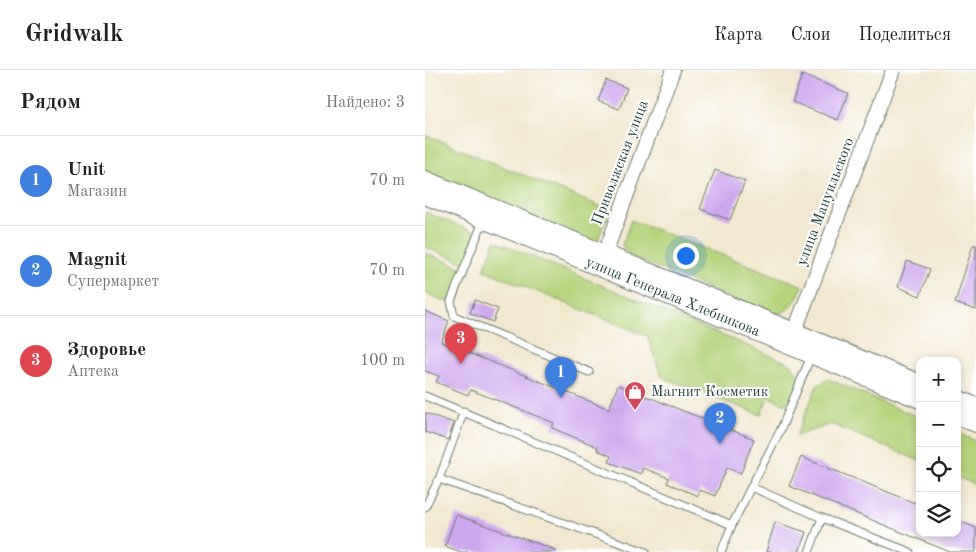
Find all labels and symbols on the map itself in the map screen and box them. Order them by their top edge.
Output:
street label: Приволжская улица [590,98,652,228]
street label: улица Мануильского [795,136,857,268]
your location [673,243,699,269]
street label: улица Генерала Хлебникова [584,255,763,340]
pin: 3 [445,323,477,364]
pin: 1 [545,357,577,398]
shop icon: Магнит Косметик [623,380,647,411]
place label: Магнит Косметик [651,385,769,400]
pin: 2 [704,403,736,444]

